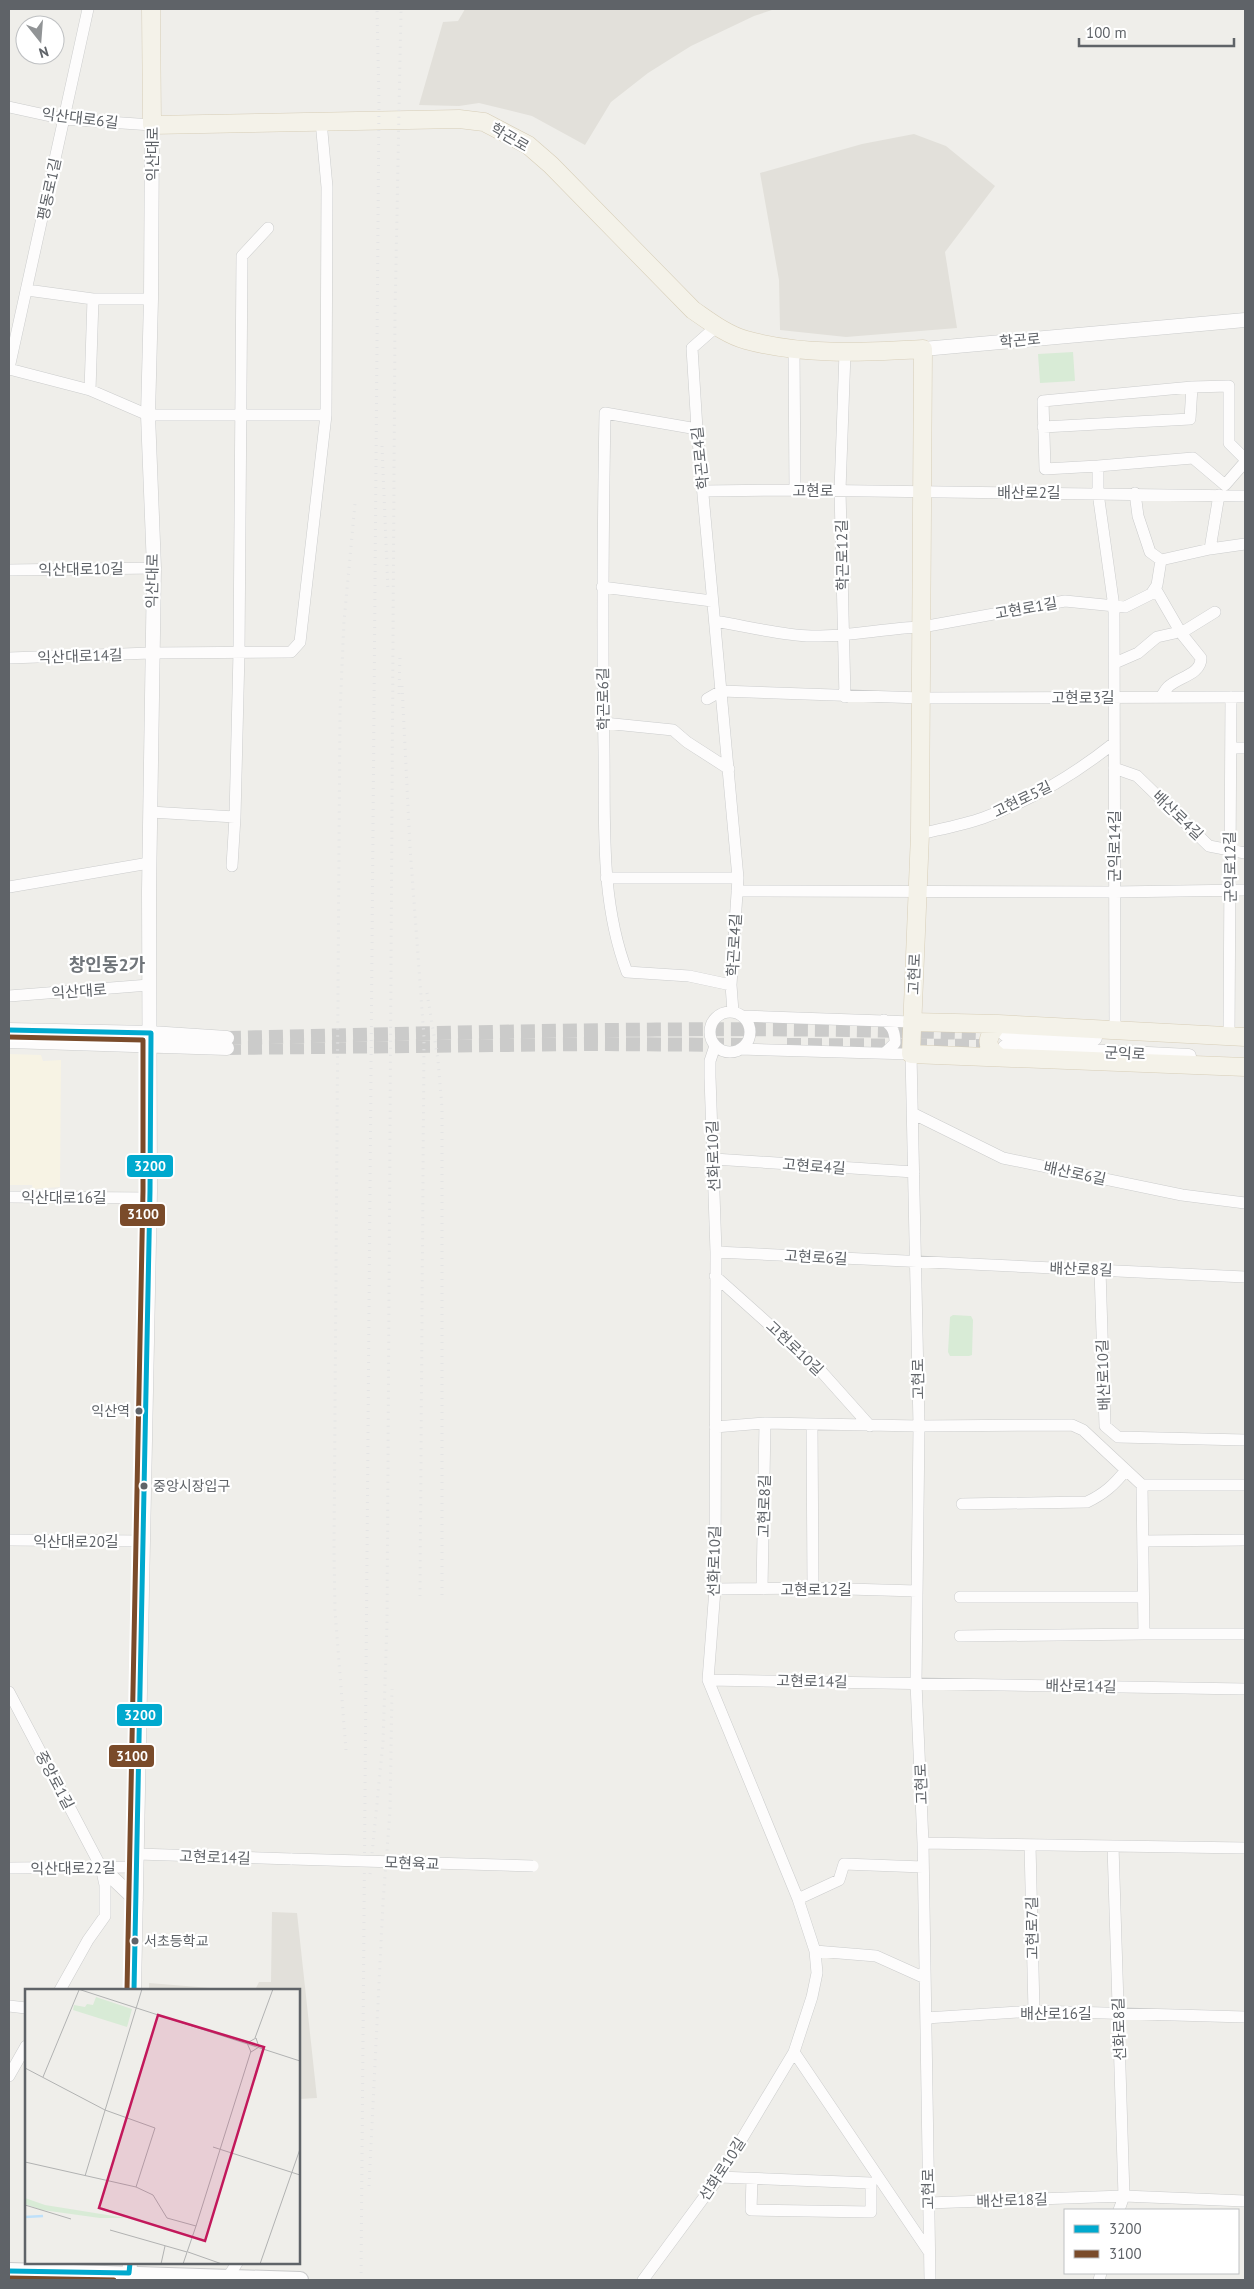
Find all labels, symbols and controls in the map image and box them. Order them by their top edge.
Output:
north arrow [15,15,65,65]
scale bar [1079,15,1234,47]
text: 100 m [1086,23,1127,42]
text: N [37,42,51,62]
street label: 익산대로6길 [41,104,119,132]
street label: 학곤로 [487,118,533,156]
street label: 익산대로 [143,126,162,182]
street label: 평동로1길 [33,156,65,222]
street label: 학곤로 [999,329,1041,351]
street label: 학곤로4길 [687,425,713,491]
street label: 고현로 [792,481,834,500]
street label: 배산로2길 [997,483,1061,502]
street label: 학곤로12길 [832,519,852,591]
street label: 익산대로 [142,553,162,609]
street label: 익산대로10길 [38,559,124,579]
street label: 고현로1길 [993,593,1059,623]
street label: 익산대로14길 [37,645,123,667]
street label: 학곤로6길 [593,667,613,731]
street label: 고현로3길 [1051,688,1115,707]
street label: 고현로5길 [989,777,1055,821]
street label: 배산로4길 [1149,786,1207,844]
street label: 군익로14길 [1105,810,1124,882]
street label: 군익로12길 [1220,831,1240,903]
street label: 학곤로4길 [723,913,745,977]
district label: 창인동2가 [69,953,146,976]
street label: 고현로 [904,953,924,995]
street label: 익산대로 [51,980,107,1002]
street label: 군익로 [1104,1042,1146,1064]
street label: 선화로10길 [702,1120,724,1192]
line badge: 3200 [126,1154,174,1178]
street label: 고현로4길 [782,1154,846,1178]
text: 3200 [134,1157,166,1175]
street label: 배산로6길 [1042,1157,1108,1189]
street label: 익산대로16길 [21,1188,107,1207]
line badge: 3100 [119,1203,166,1227]
text: 3100 [127,1205,159,1223]
street label: 고현로6길 [784,1246,848,1268]
street label: 배산로8길 [1049,1258,1113,1280]
street label: 고현로10길 [762,1317,828,1379]
street label: 배산로10길 [1092,1339,1114,1411]
street label: 고현로 [908,1358,928,1400]
place label: 익산역 [91,1402,130,1420]
marker: 익산역 [134,1406,144,1416]
street label: 고현로8길 [754,1474,774,1538]
place label: 중앙시장입구 [153,1477,230,1495]
marker: 중앙시장입구 [139,1481,149,1491]
street label: 선화로10길 [704,1525,724,1597]
street label: 익산대로20길 [33,1532,119,1551]
street label: 고현로12길 [780,1580,852,1599]
street label: 고현로14길 [776,1671,848,1691]
street label: 배산로14길 [1045,1676,1117,1696]
line badge: 3200 [116,1703,163,1727]
text: 3200 [124,1706,156,1724]
line badge: 3100 [108,1744,155,1768]
text: 3100 [116,1747,148,1765]
street label: 중앙로1길 [32,1748,78,1812]
street label: 고현로 [911,1763,931,1805]
street label: 고현로14길 [179,1846,251,1868]
street label: 모현육교 [384,1853,440,1873]
street label: 익산대로22길 [30,1858,116,1878]
street label: 고현로7길 [1022,1896,1042,1960]
place label: 서초등학교 [144,1932,209,1950]
marker: 서초등학교 [130,1936,140,1946]
inset map [25,1989,300,2264]
street label: 선화로8길 [1108,1997,1130,2061]
street label: 배산로16길 [1020,2004,1092,2023]
street label: 선화로10길 [695,2134,749,2204]
street label: 고현로 [918,2168,938,2210]
street label: 배산로18길 [976,2189,1048,2211]
legend [1064,2209,1239,2274]
text: 3200 [1109,2219,1142,2238]
text: 3100 [1109,2244,1142,2263]

